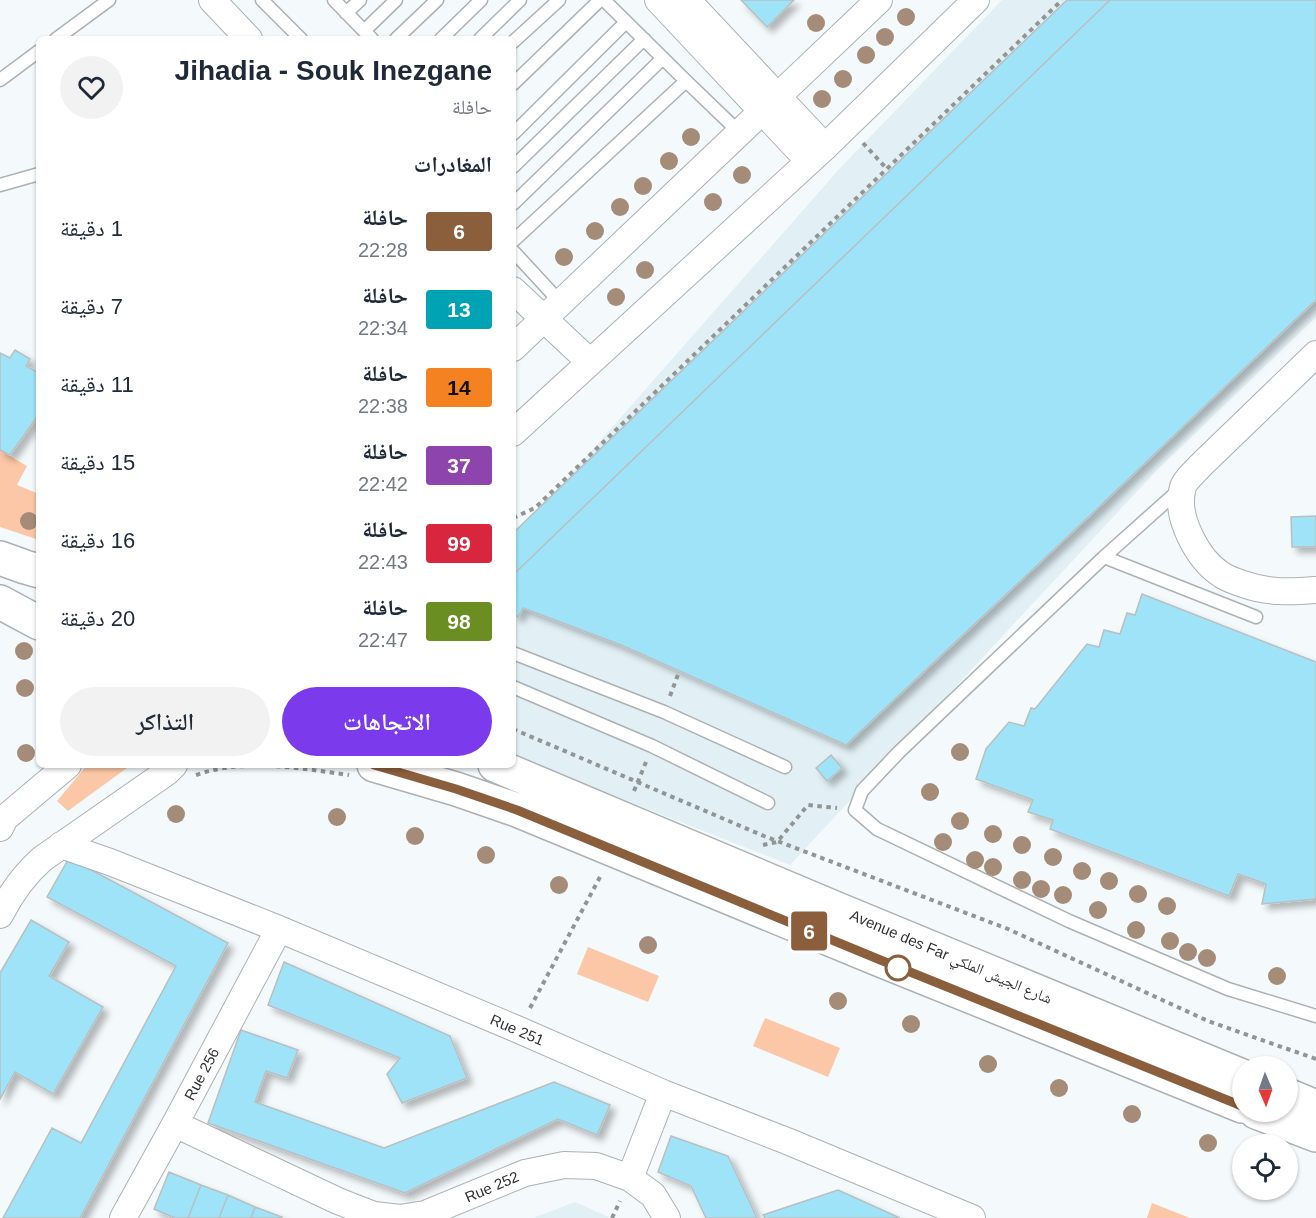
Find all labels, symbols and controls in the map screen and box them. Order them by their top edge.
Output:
text: Jihadia - Souk Inezgane [175,55,492,86]
button: heart [60,56,123,119]
text: حافلة [452,96,492,118]
text: المغادرات [414,152,492,177]
text: حافلة [362,205,408,230]
text: 1 دقيقة [60,216,123,241]
text: 6 [453,220,465,243]
text: 22:28 [358,239,408,261]
text: حافلة [362,283,408,308]
text: 7 دقيقة [60,294,123,319]
text: 13 [447,298,471,321]
text: 22:34 [358,317,408,339]
text: حافلة [362,361,408,386]
text: 11 دقيقة [60,372,134,397]
text: 14 [447,376,471,399]
text: 22:38 [358,395,408,417]
text: حافلة [362,439,408,464]
text: 15 دقيقة [60,450,135,475]
text: 37 [447,454,471,477]
text: 22:42 [358,473,408,495]
text: حافلة [362,517,408,542]
text: 16 دقيقة [60,528,135,553]
text: 99 [447,532,471,555]
text: 22:43 [358,551,408,573]
text: حافلة [362,595,408,620]
text: 20 دقيقة [60,606,135,631]
text: 98 [447,610,471,633]
text: 22:47 [358,629,408,651]
button: التذاكر [60,687,270,756]
button: الاتجاهات [282,687,492,756]
street label: Avenue des Far شارع الجيش الملكي [846,906,1055,1010]
line badge: 6 [790,912,828,950]
text: 6 [803,920,815,943]
unlabelled marker [885,955,911,981]
street label: Rue 251 [488,1011,547,1048]
street label: Rue 256 [181,1045,222,1103]
north arrow [1232,1056,1298,1122]
map controls [1232,1056,1298,1200]
button: locate [1232,1134,1298,1200]
street label: Rue 252 [462,1168,521,1205]

